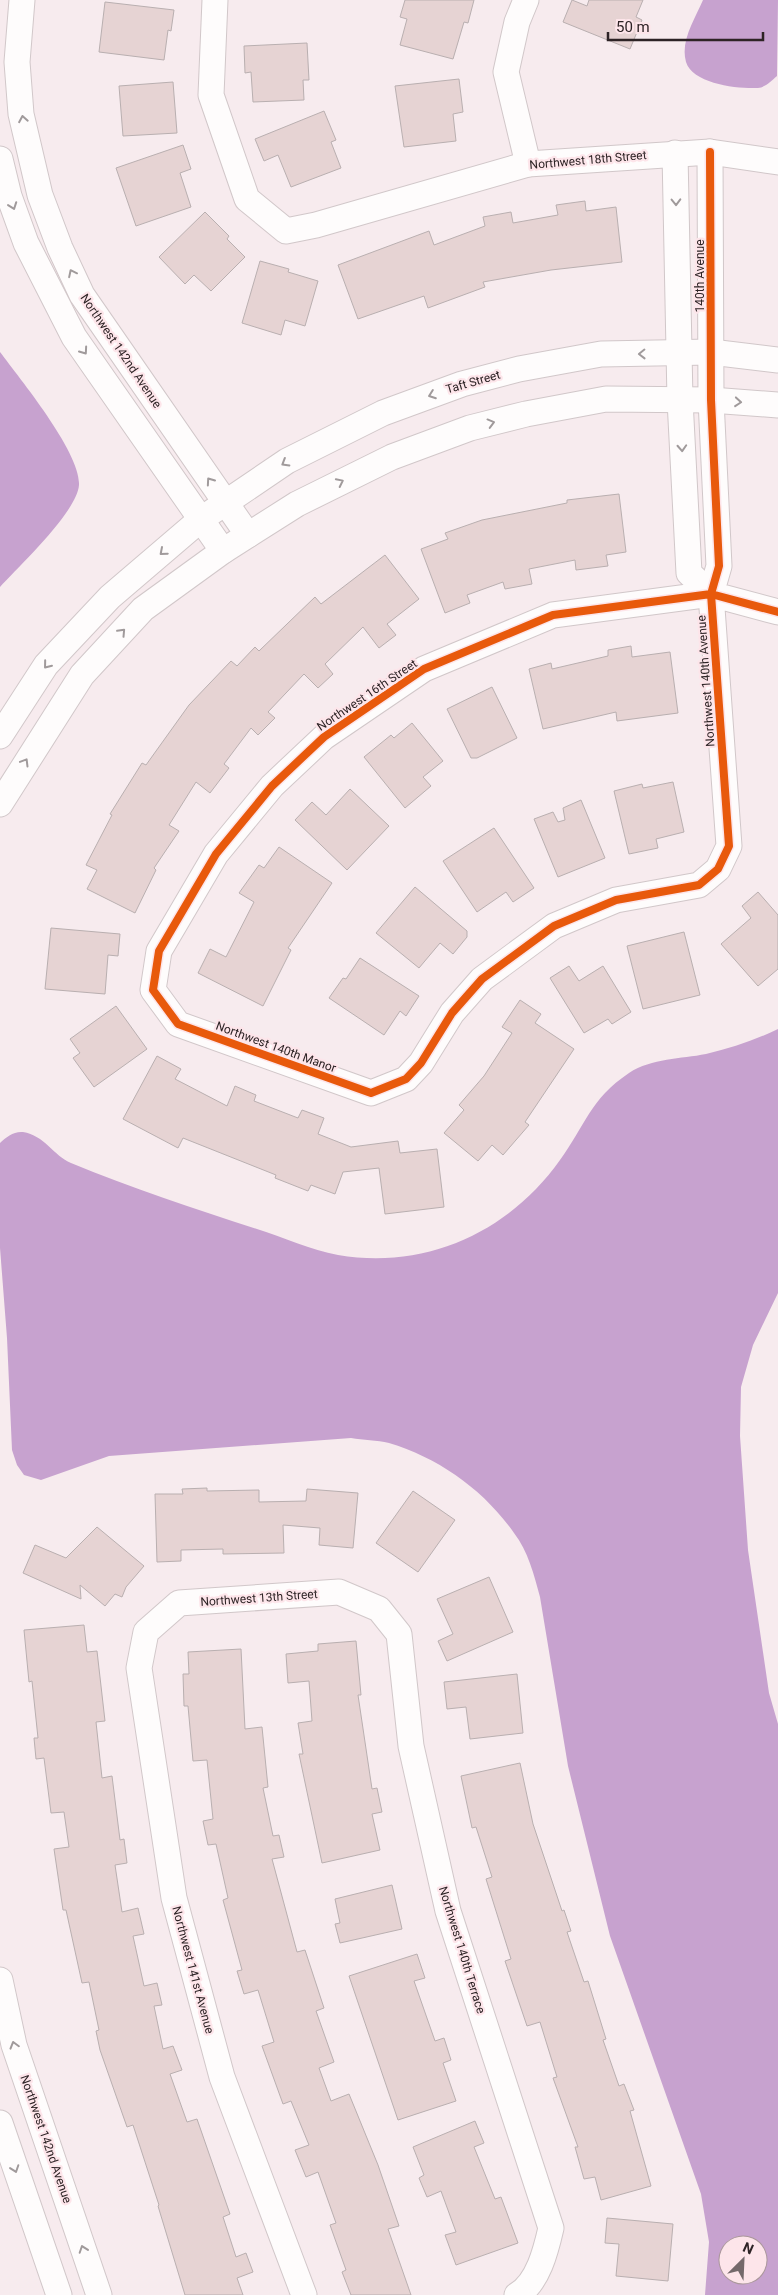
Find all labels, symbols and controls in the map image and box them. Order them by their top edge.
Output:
scale bar [608,10,763,42]
text: 50 m [616,18,650,36]
one-way arrow [18,114,28,123]
street label: Northwest 18th Street [529,148,647,172]
one-way arrow [671,198,681,206]
one-way arrow [7,201,17,210]
street label: 140th Avenue [693,240,707,312]
one-way arrow [68,269,78,278]
street label: Northwest 142nd Avenue [78,291,164,411]
one-way arrow [78,346,87,355]
one-way arrow [638,349,646,359]
street label: Taft Street [444,368,502,396]
one-way arrow [429,389,437,399]
one-way arrow [735,396,743,407]
one-way arrow [486,418,495,428]
one-way arrow [677,445,688,453]
one-way arrow [281,456,290,466]
one-way arrow [207,477,216,486]
one-way arrow [335,478,344,488]
one-way arrow [159,546,168,555]
street label: Northwest 140th Avenue [694,615,718,747]
one-way arrow [116,629,125,638]
street label: Northwest 16th Street [314,656,420,734]
one-way arrow [44,660,53,669]
one-way arrow [19,758,28,767]
street label: Northwest 140th Manor [214,1019,338,1075]
street label: Northwest 13th Street [200,1587,318,1609]
street label: Northwest 140th Terrace [436,1885,488,2015]
street label: Northwest 141st Avenue [169,1905,217,2035]
one-way arrow [10,2042,20,2050]
street label: Northwest 142nd Avenue [17,2073,75,2205]
one-way arrow [10,2164,20,2173]
north arrow [718,2235,768,2285]
text: N [741,2239,756,2257]
one-way arrow [79,2245,89,2254]

